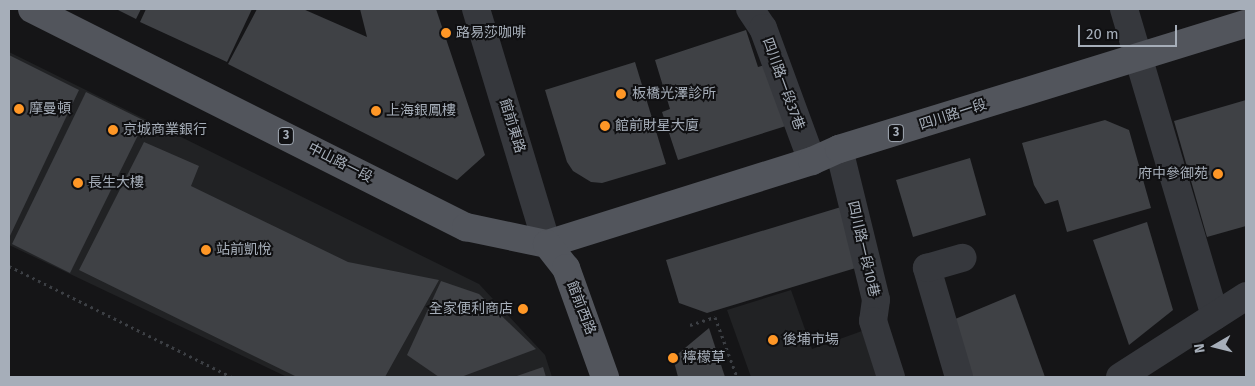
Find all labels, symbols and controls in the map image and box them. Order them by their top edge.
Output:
scale bar [1080,15,1179,47]
place label: 路易莎咖啡 [456,25,526,41]
text: 20 m [1086,25,1119,43]
marker: 路易莎咖啡 [440,27,452,39]
street label: 四川路一段37巷 [758,35,808,133]
place label: 板橋光澤診所 [632,86,716,102]
marker: 板橋光澤診所 [614,87,628,101]
street label: 四川路一段 [917,96,989,134]
street label: 館前東路 [496,97,528,155]
place label: 摩曼頓 [29,101,71,117]
marker: 摩曼頓 [13,103,25,115]
place label: 上海銀鳳樓 [386,103,456,119]
marker: 上海銀鳳樓 [370,105,382,117]
place label: 館前財星大廈 [615,118,699,134]
marker: 館前財星大廈 [599,120,611,132]
place label: 京城商業銀行 [123,122,207,138]
marker: 京城商業銀行 [107,124,119,136]
road number: 3 [887,124,905,142]
road number: 3 [277,126,295,146]
street label: 中山路一段 [305,140,375,186]
place label: 府中參御苑 [1138,166,1208,182]
marker: 府中參御苑 [1212,168,1224,180]
place label: 長生大樓 [88,175,144,191]
marker: 長生大樓 [72,177,84,189]
street label: 四川路一段10巷 [844,199,882,299]
place label: 站前凱悅 [216,242,272,258]
marker: 站前凱悅 [200,244,212,256]
street label: 館前西路 [563,279,599,337]
place label: 全家便利商店 [429,301,513,317]
marker: 全家便利商店 [517,303,529,315]
north arrow [1190,321,1240,371]
place label: 後埔市場 [783,332,839,348]
marker: 後埔市場 [767,334,779,346]
text: N [1191,342,1209,354]
place label: 檸檬草 [683,350,725,366]
marker: 檸檬草 [667,352,679,364]

